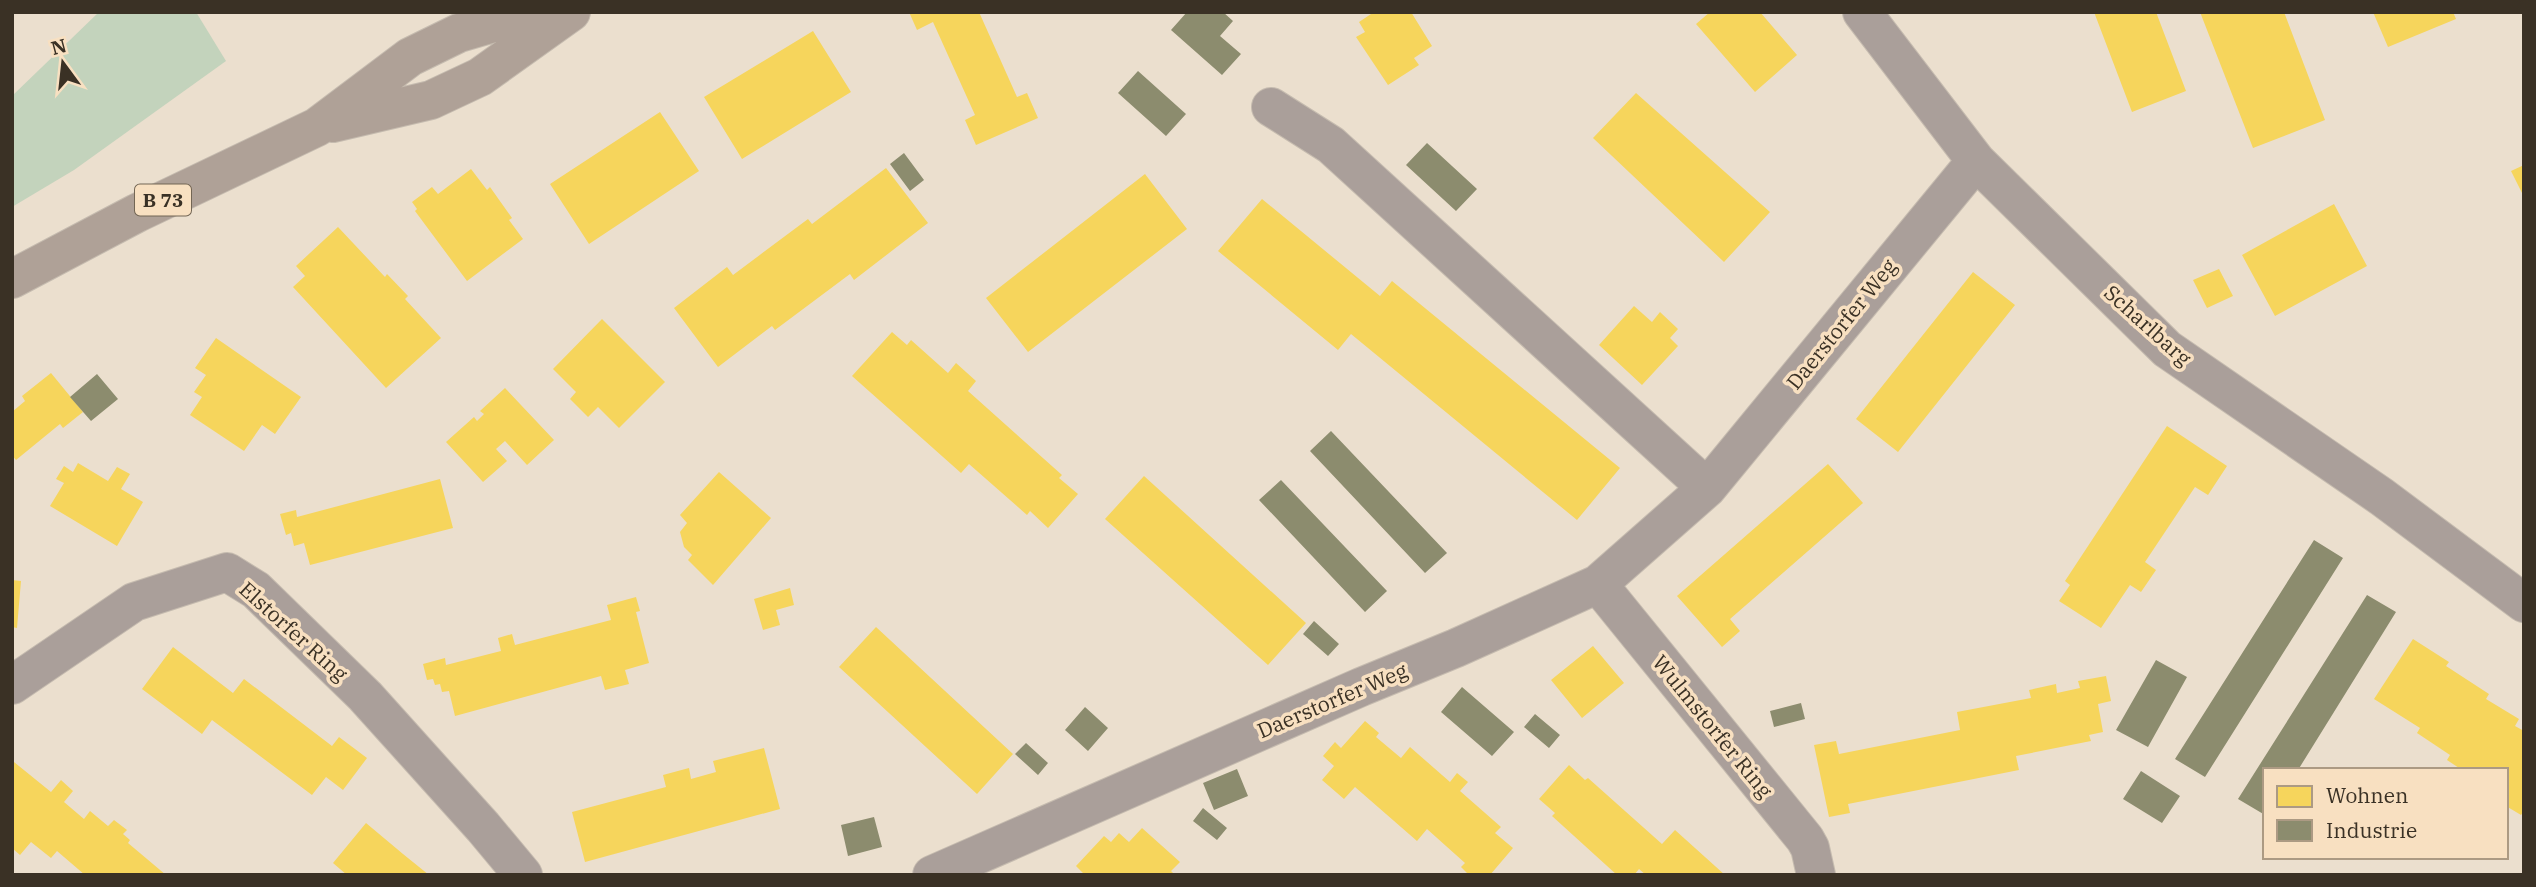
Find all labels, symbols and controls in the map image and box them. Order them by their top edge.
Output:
north arrow [28,28,98,98]
text: N [48,33,69,60]
road number: B 73 [135,184,191,216]
street label: Daerstorfer Weg [1780,252,1903,395]
street label: Scharlbarg [2098,278,2198,372]
street label: Elstorfer Ring [234,575,355,688]
street label: Wulmstorfer Ring [1647,649,1780,804]
street label: Daerstorfer Weg [1253,656,1412,744]
legend [2263,768,2508,859]
text: Wohnen [2326,781,2408,809]
text: Industrie [2326,816,2417,844]

